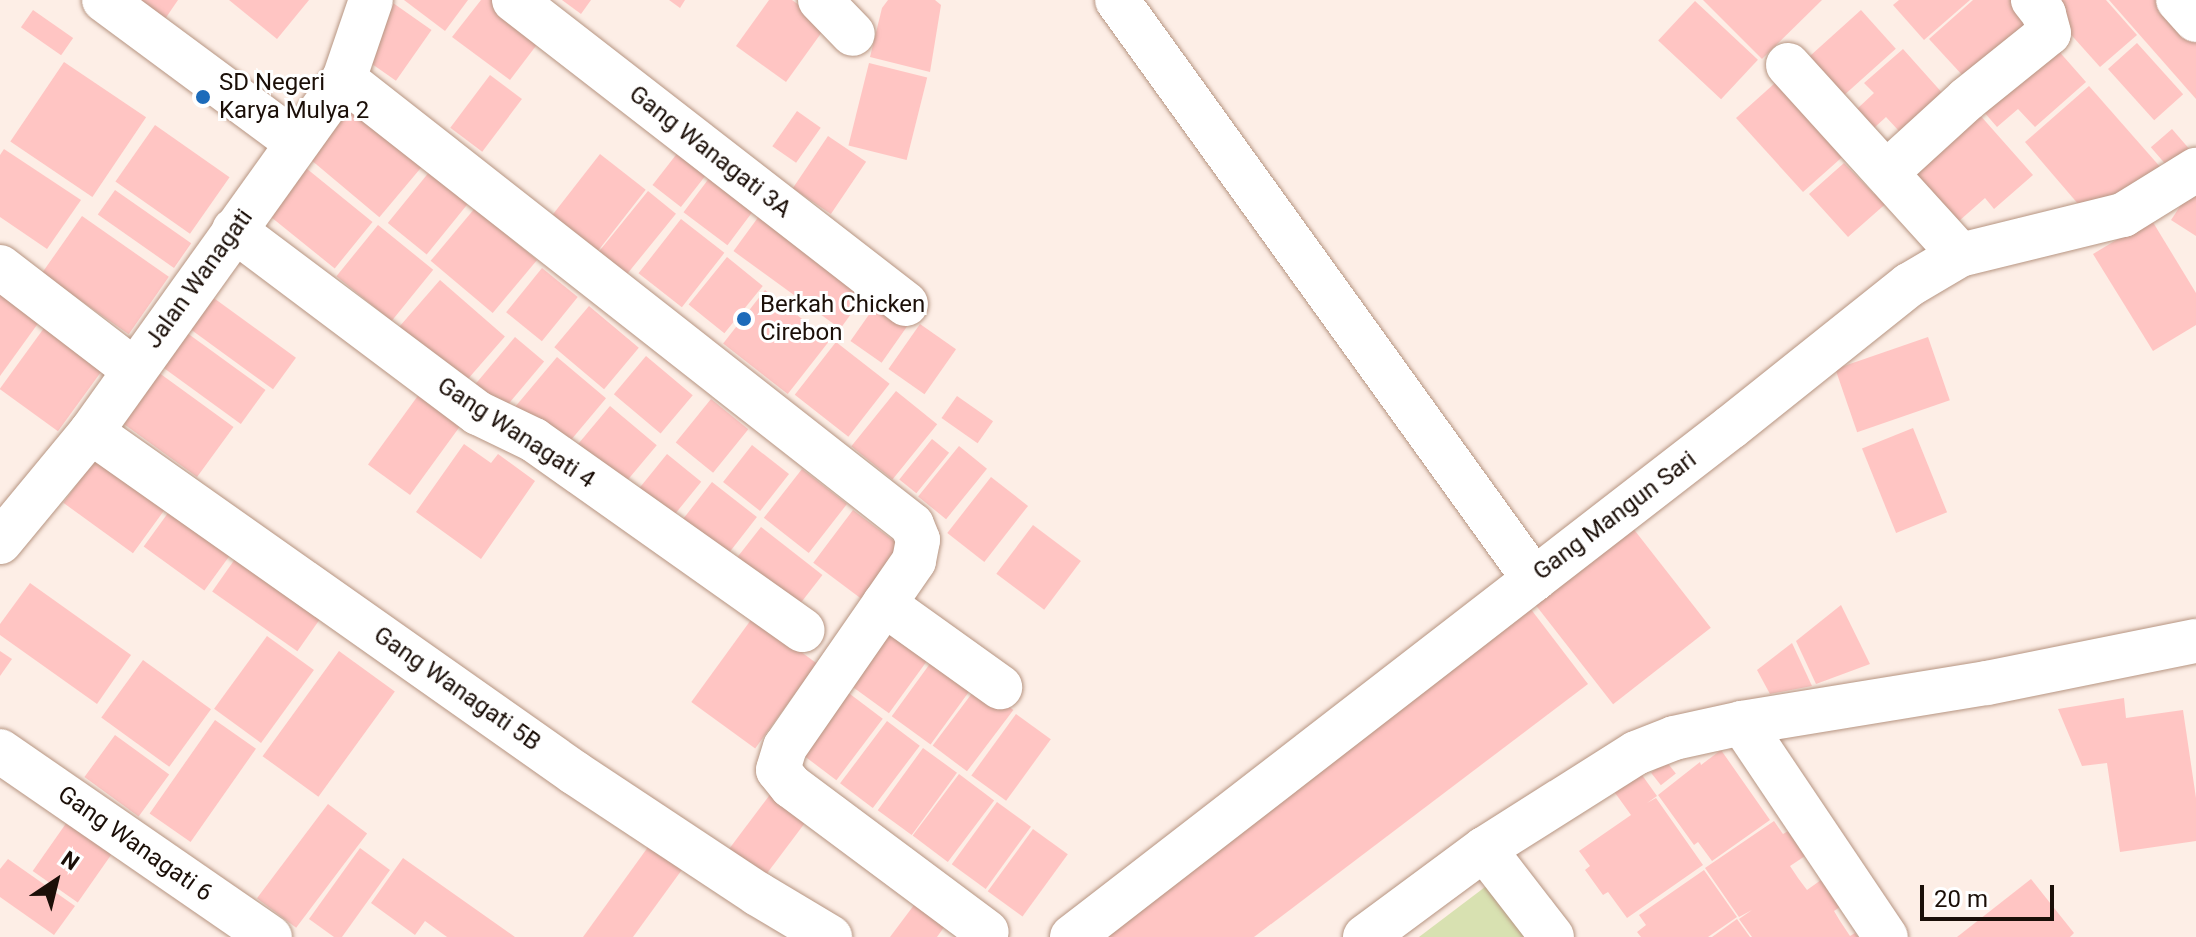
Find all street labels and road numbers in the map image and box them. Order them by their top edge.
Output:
street label: Gang Wanagati 3A [623,80,797,224]
street label: Jalan Wanagati [139,204,259,354]
street label: Gang Wanagati 4 [432,371,600,495]
street label: Gang Mangun Sari [1528,445,1702,587]
street label: Gang Wanagati 5B [368,621,546,757]
street label: Gang Wanagati 6 [52,780,218,908]

